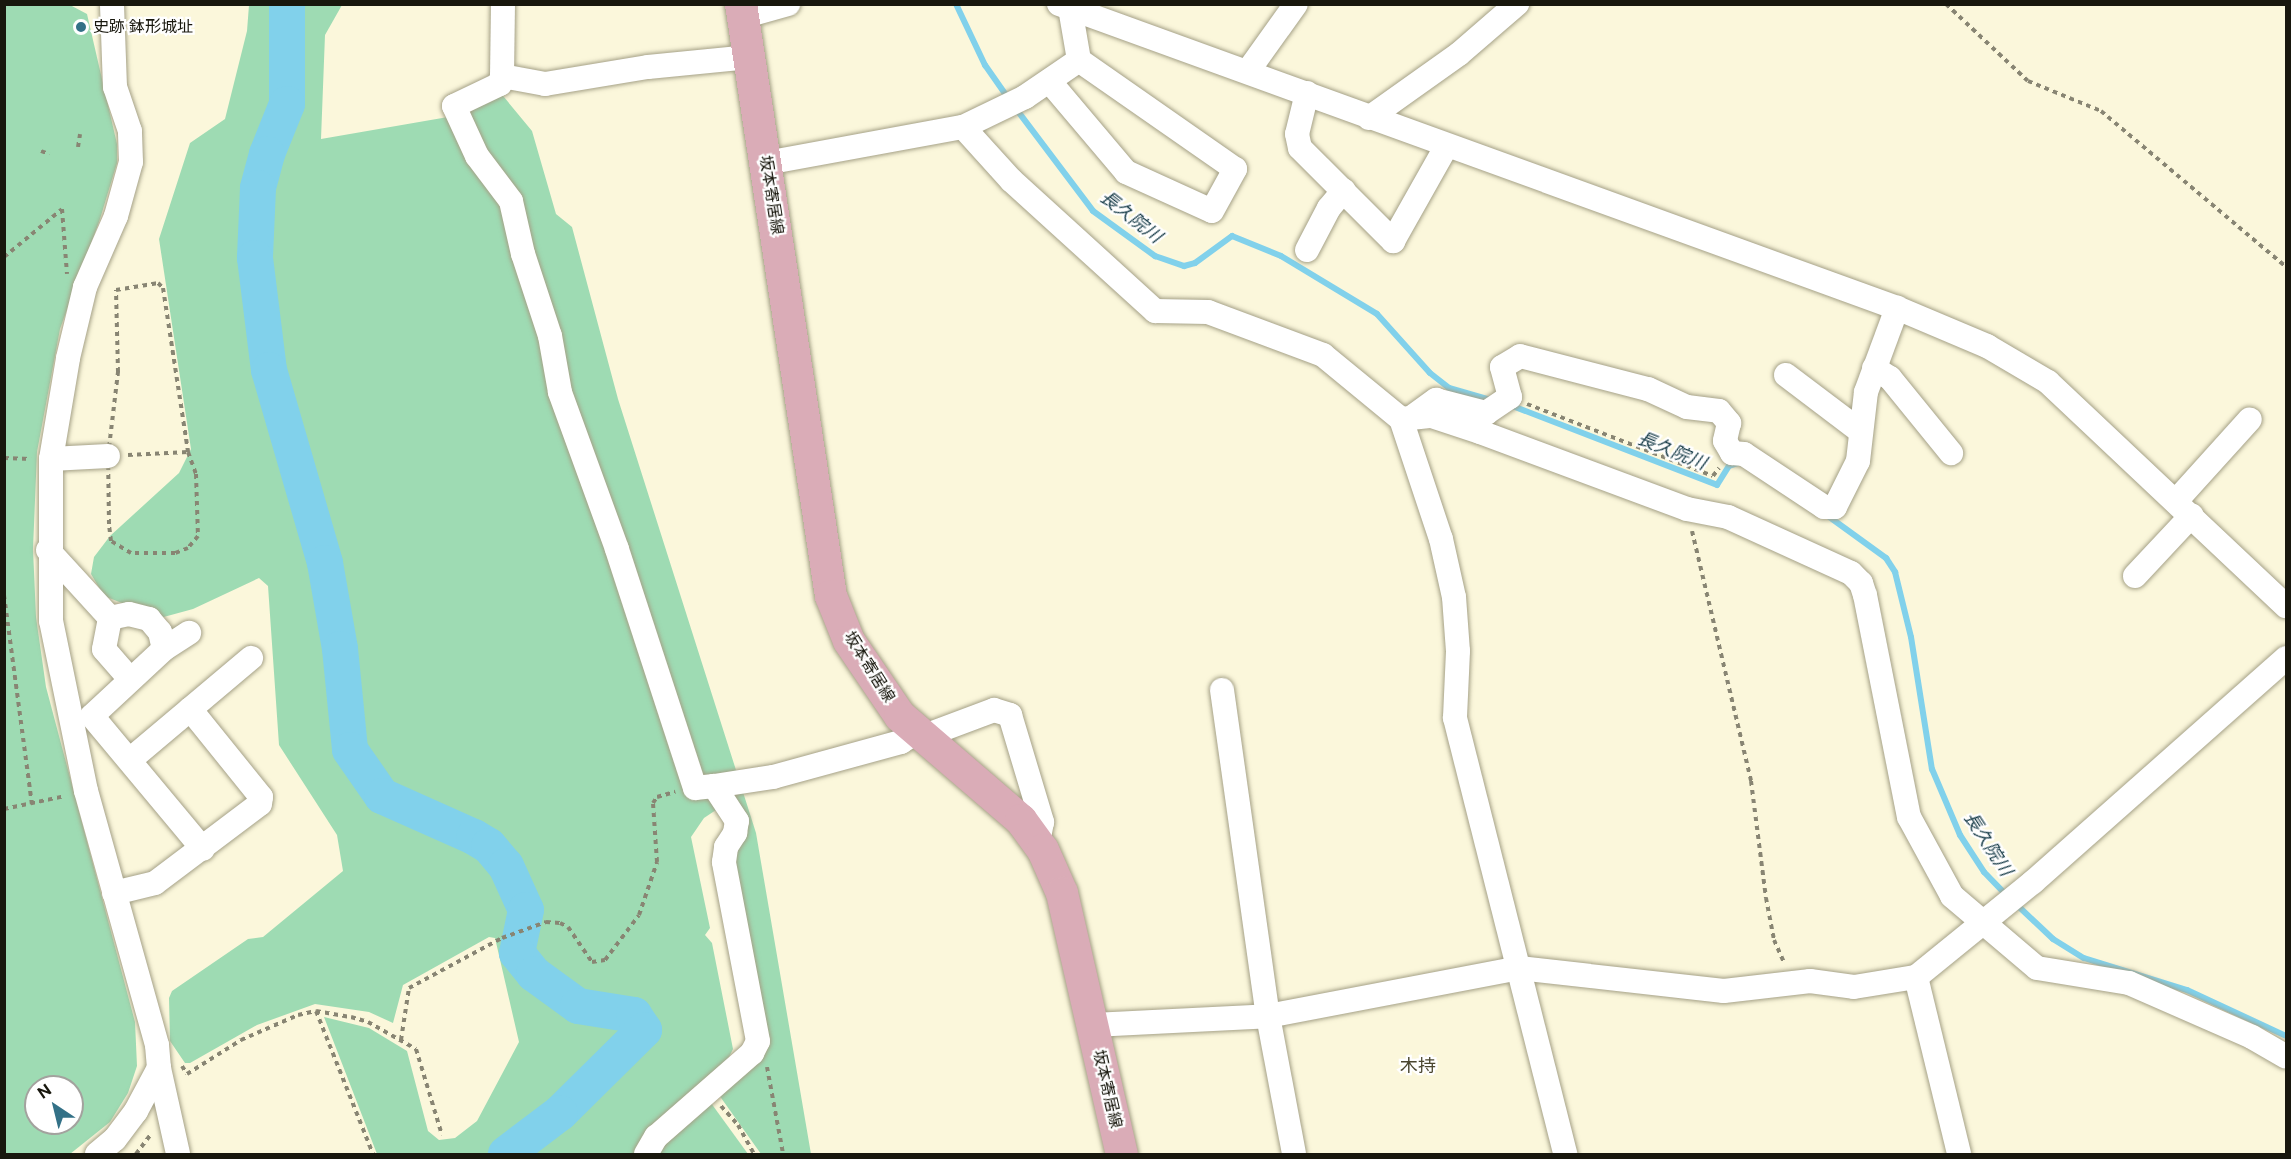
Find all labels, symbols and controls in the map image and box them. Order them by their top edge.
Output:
place label: 史跡 鉢形城址 [93,17,193,37]
marker: 史跡 鉢形城址 [74,20,88,34]
street label: 坂本寄居線 [755,154,787,236]
water label: 長久院川 [1096,186,1166,248]
water label: 長久院川 [1635,428,1709,474]
street label: 坂本寄居線 [840,628,898,706]
water label: 長久院川 [1959,808,2017,880]
street label: 坂本寄居線 [1089,1048,1125,1130]
district label: 木持 [1400,1055,1436,1077]
north arrow [24,1075,84,1135]
text: N [34,1080,55,1103]

